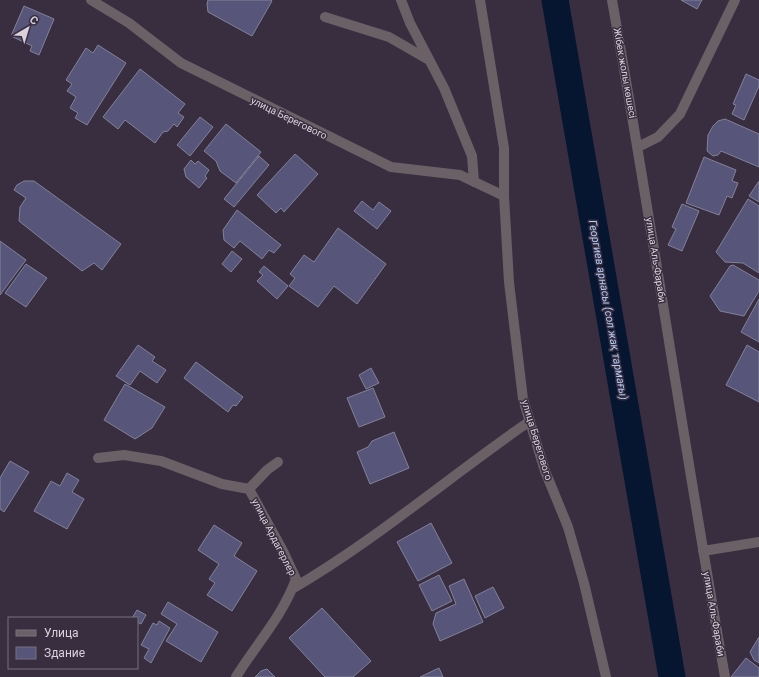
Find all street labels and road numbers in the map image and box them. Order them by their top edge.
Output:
street label: Жібек жолы көшесі [612,27,638,119]
street label: улица Берегового [249,95,329,141]
street label: улица Аль-Фараби [644,217,669,304]
street label: улица Берегового [520,398,555,482]
street label: улица Ардагерлер [250,497,298,578]
street label: улица Аль-Фараби [701,571,728,658]

